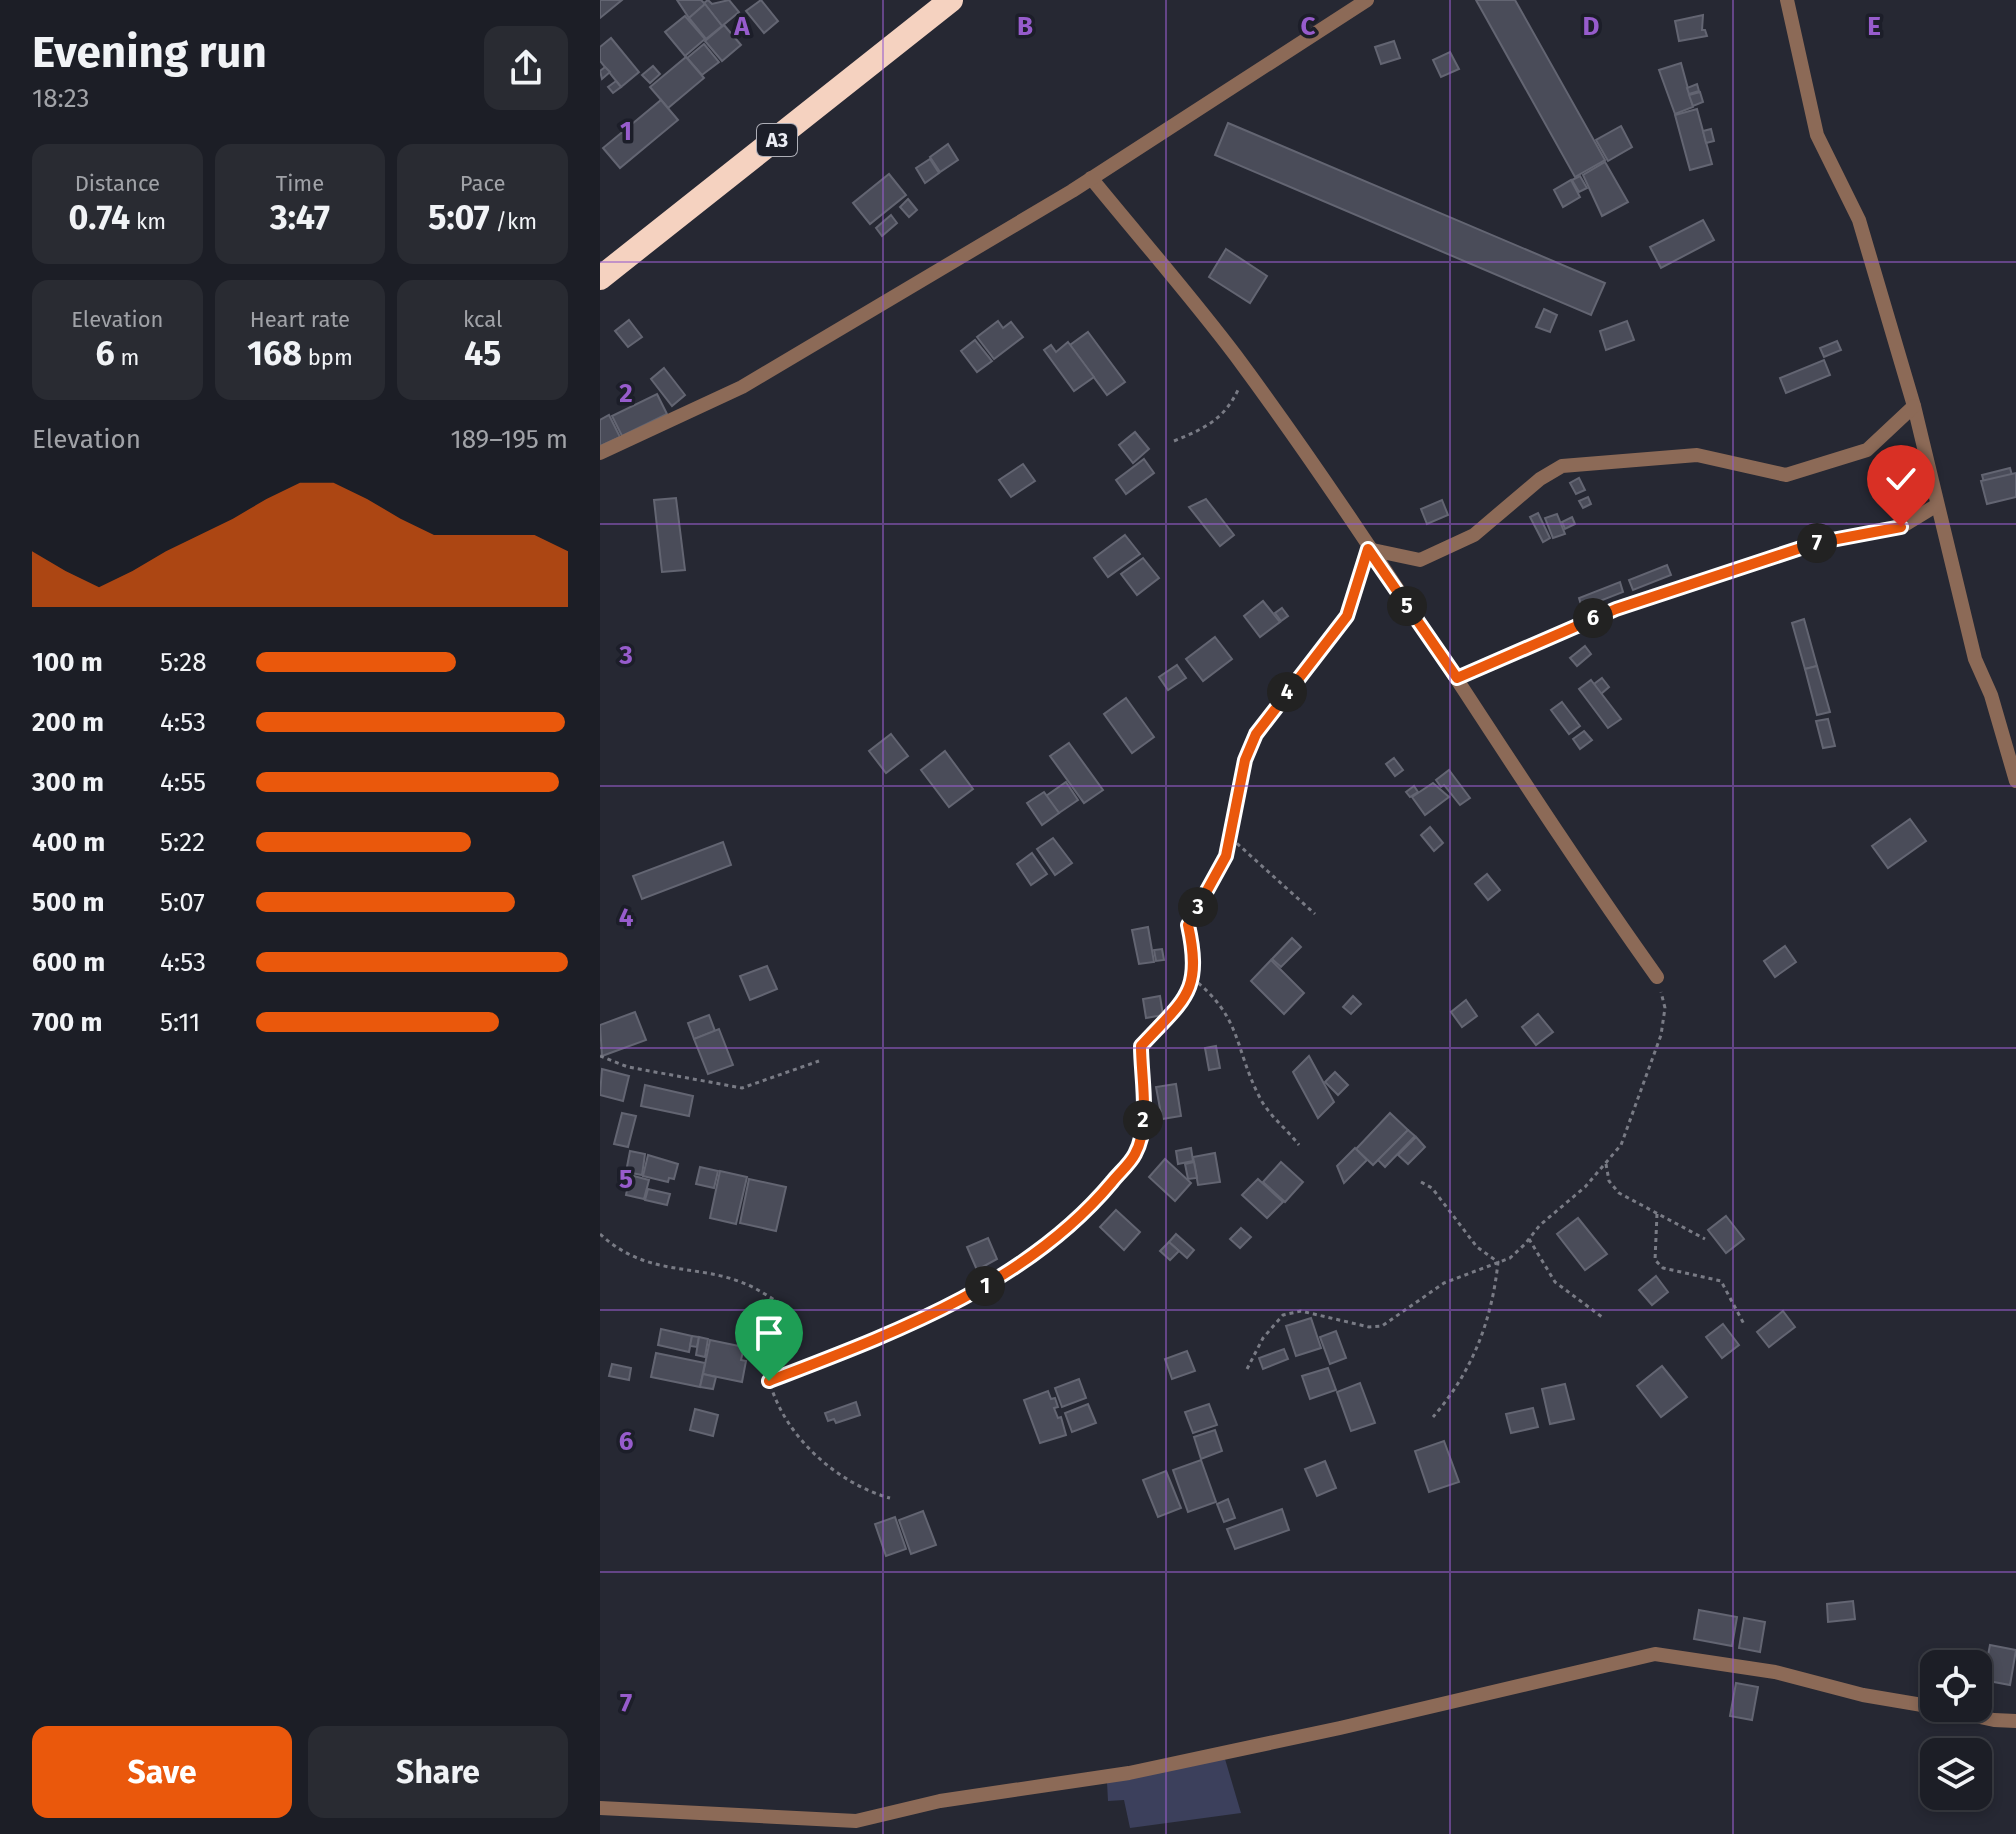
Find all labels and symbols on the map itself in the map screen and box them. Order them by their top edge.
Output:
text: A [733,11,750,42]
text: B [1017,11,1033,42]
text: C [1301,11,1316,42]
text: D [1583,11,1600,42]
text: E [1867,11,1881,42]
text: 1 [620,116,632,147]
road number: A3 [757,124,797,156]
text: 2 [619,378,633,409]
pin [1867,445,1935,527]
pin: 7 [1797,523,1837,563]
pin: 5 [1387,586,1427,626]
pin: 6 [1573,598,1613,638]
text: 3 [618,640,633,671]
pin: 4 [1267,672,1307,712]
pin: 3 [1178,887,1218,927]
text: 4 [619,902,634,933]
pin: 2 [1123,1100,1163,1140]
text: 5 [619,1164,633,1195]
pin: 1 [965,1266,1005,1306]
pin [735,1299,803,1381]
text: 6 [619,1426,634,1457]
text: 7 [620,1688,632,1719]

